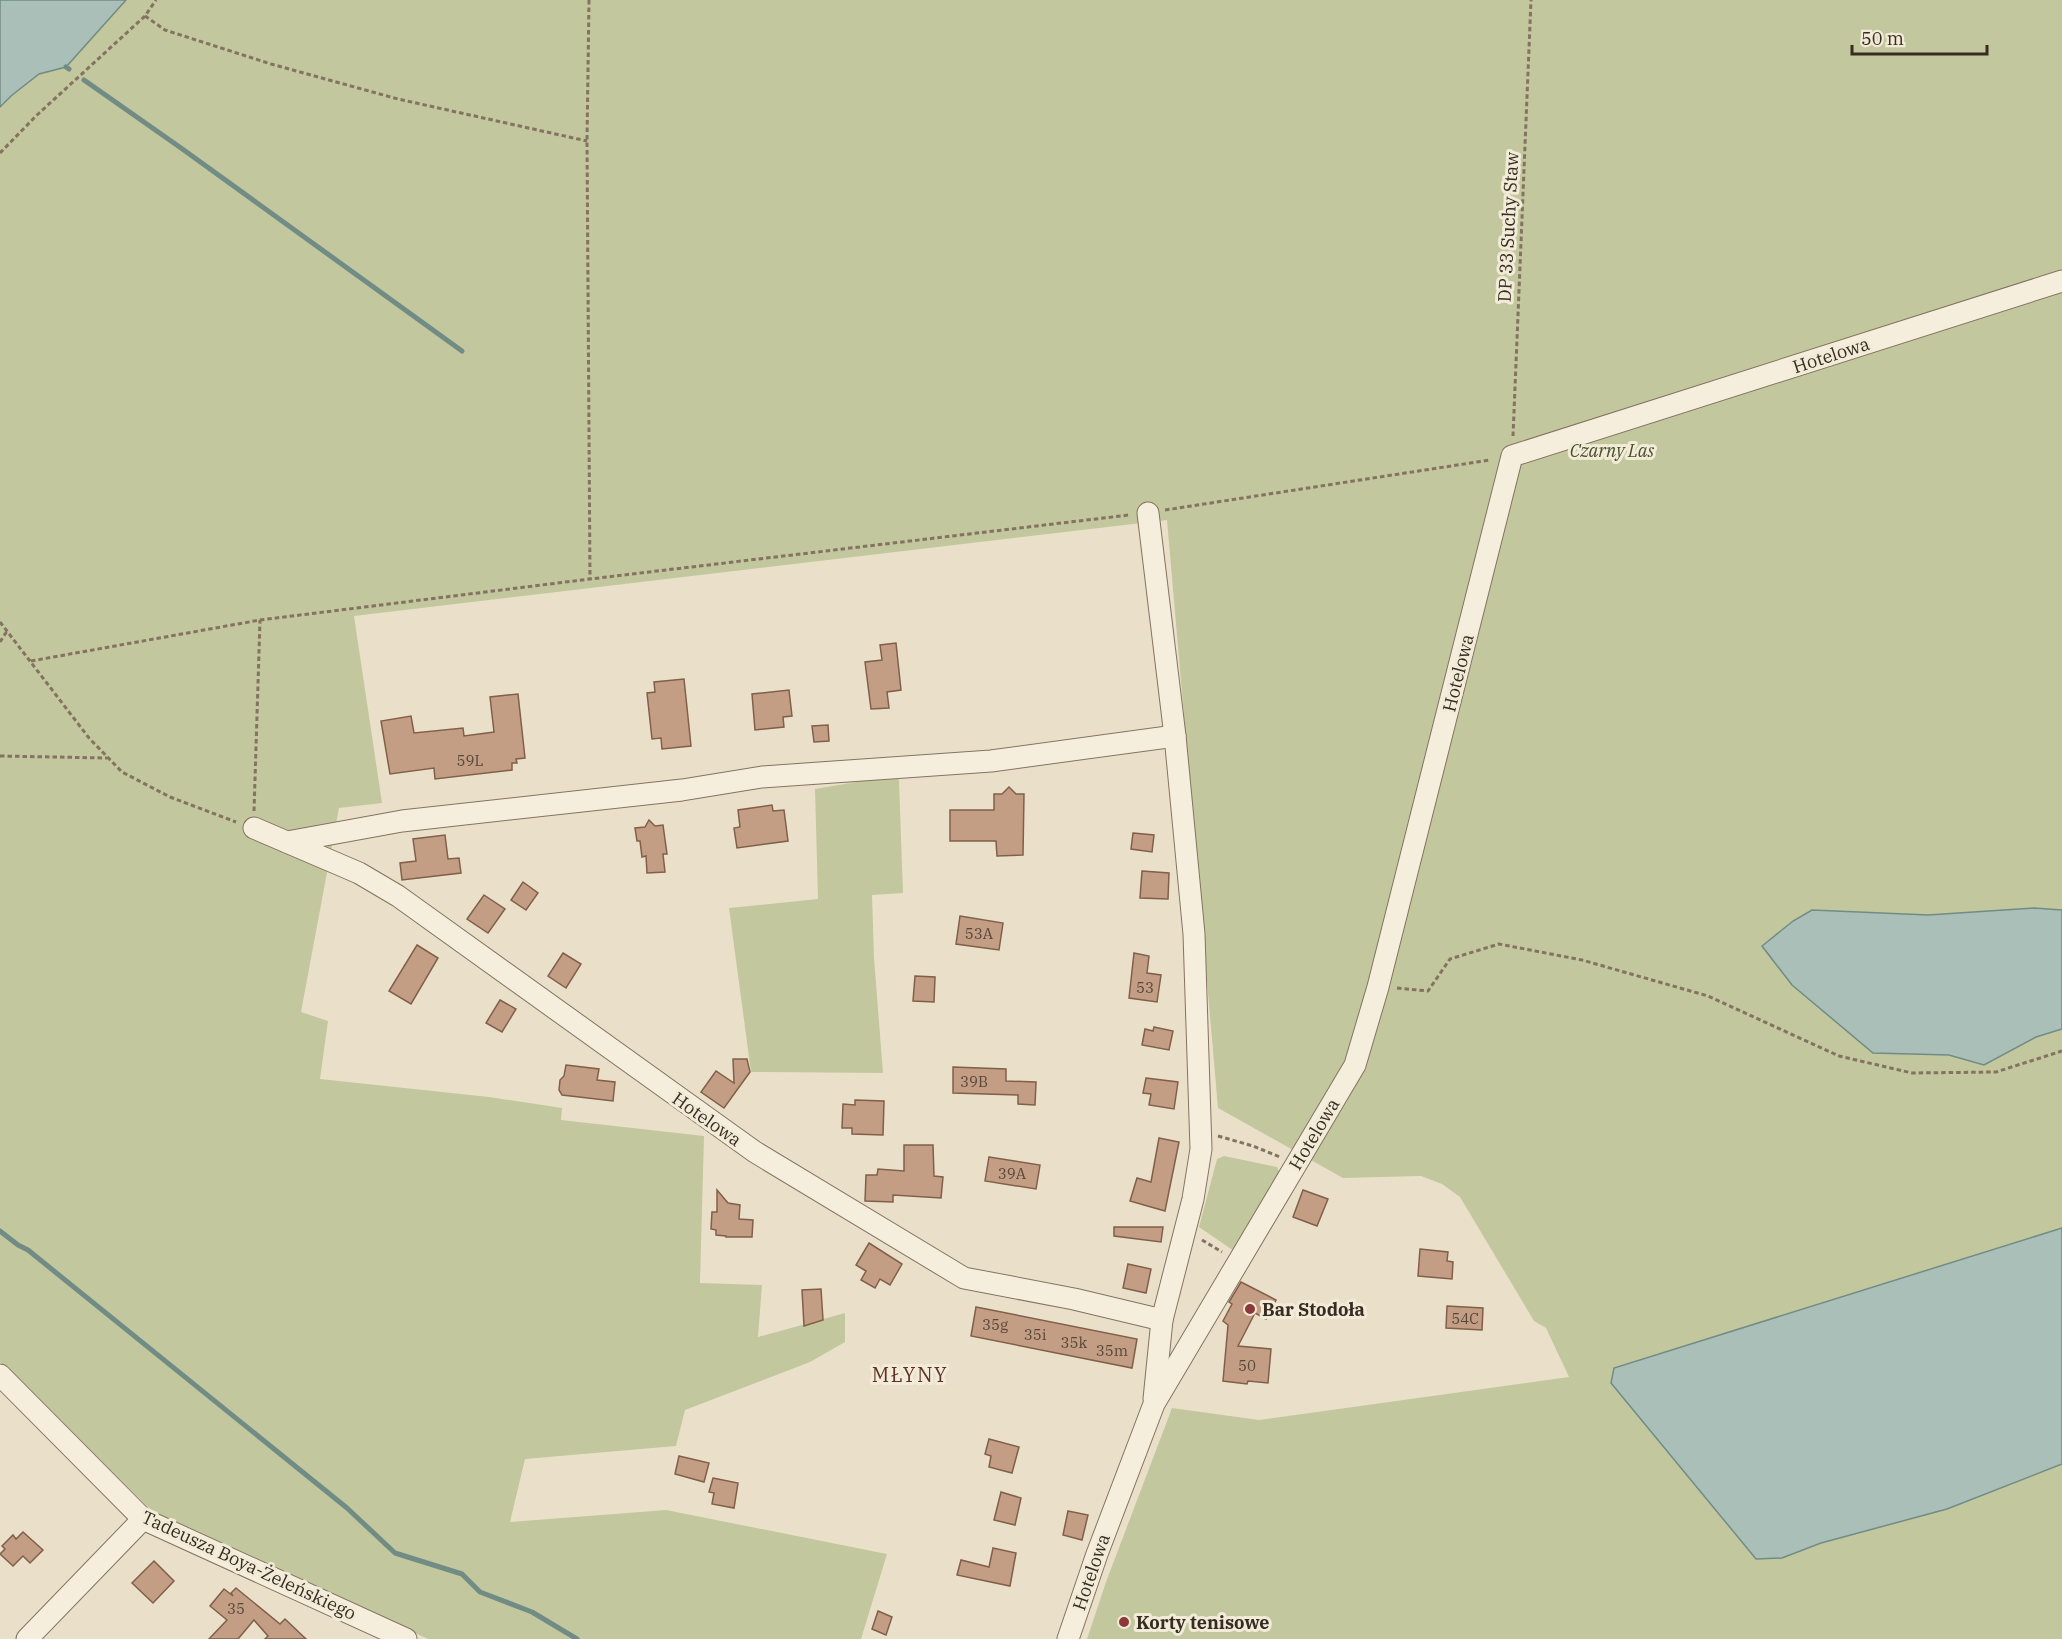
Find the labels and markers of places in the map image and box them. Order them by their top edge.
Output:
place label: Bar Stodoła [1262,1298,1365,1321]
marker: Bar Stodoła [1243,1302,1257,1316]
place label: Korty tenisowe [1136,1611,1270,1634]
marker: Korty tenisowe [1117,1615,1131,1629]

